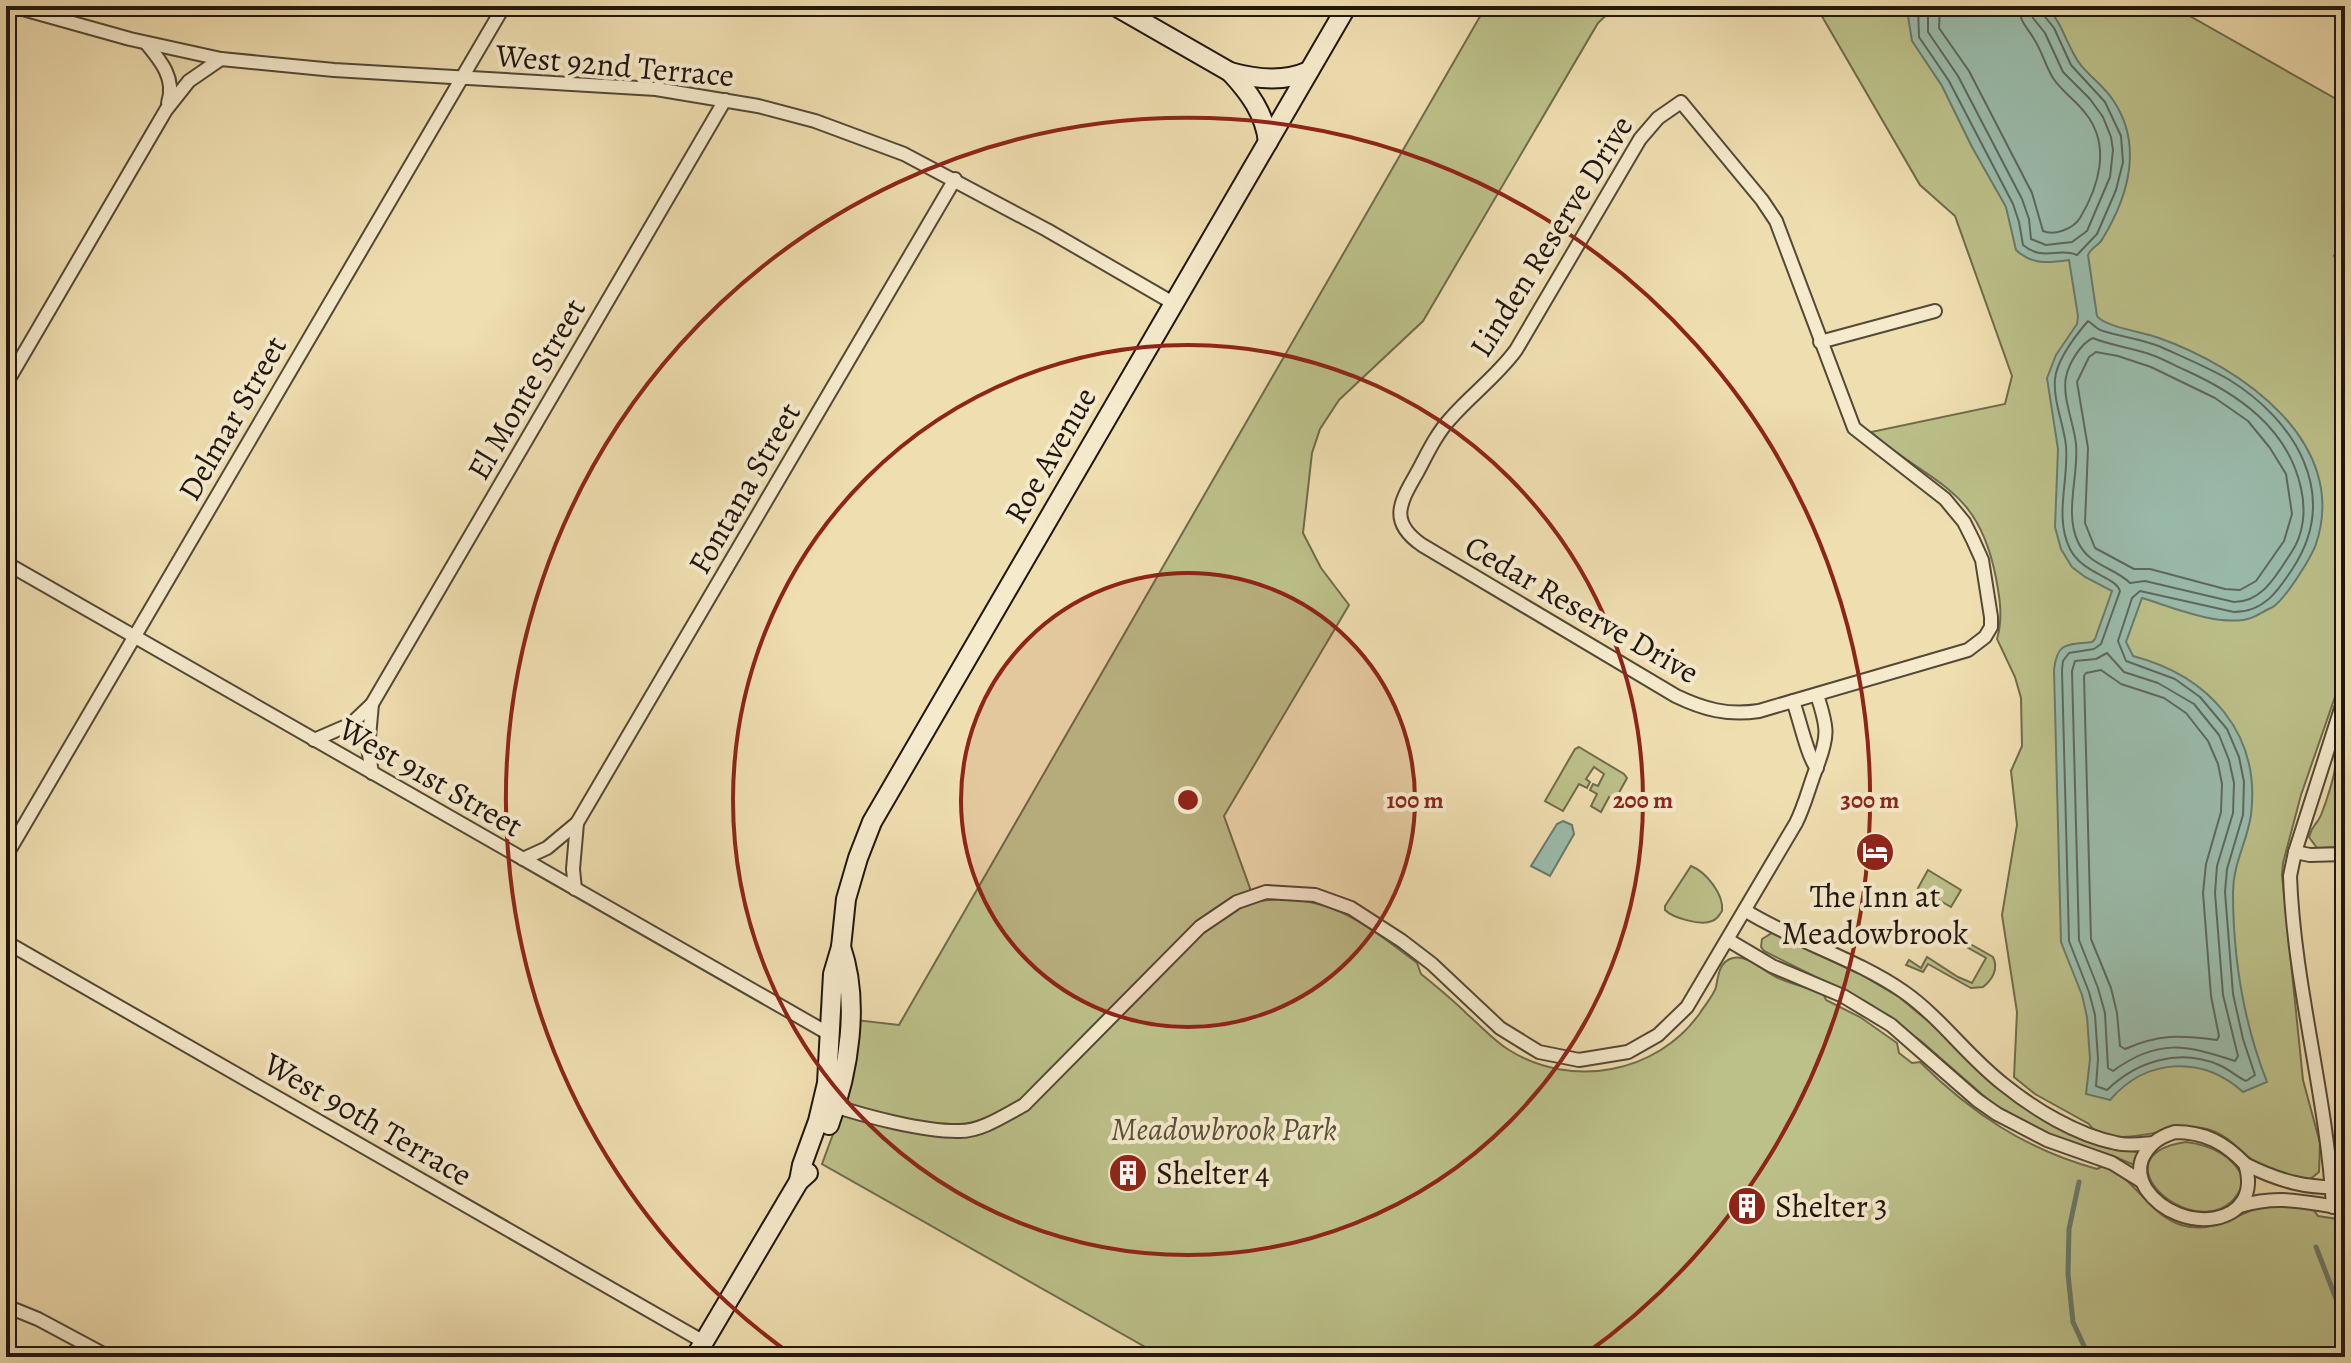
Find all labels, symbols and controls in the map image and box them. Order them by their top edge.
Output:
street label: West 92nd Terrace [493,33,736,97]
street label: Linden Reserve Drive [1459,107,1643,365]
street label: El Monte Street [456,290,596,488]
street label: Delmar Street [167,328,297,508]
street label: Roe Avenue [993,379,1107,531]
street label: Fontana Street [677,394,811,582]
street label: Cedar Reserve Drive [1457,524,1707,694]
street label: West 91st Street [330,706,531,847]
text: 100 m [1386,784,1444,816]
text: 200 m [1613,784,1673,816]
text: 300 m [1841,784,1899,816]
centre of rings [1174,786,1202,814]
hotel icon: The Inn at Meadowbrook [1854,831,1896,873]
place label: The Inn at Meadowbrook [1782,874,1969,955]
street label: West 90th Terrace [255,1041,480,1196]
park label: Meadowbrook Park [1111,1107,1337,1151]
place label: Shelter 4 [1156,1151,1270,1195]
building icon: Shelter 4 [1107,1152,1149,1194]
place label: Shelter 3 [1775,1184,1888,1228]
building icon: Shelter 3 [1726,1185,1768,1227]

